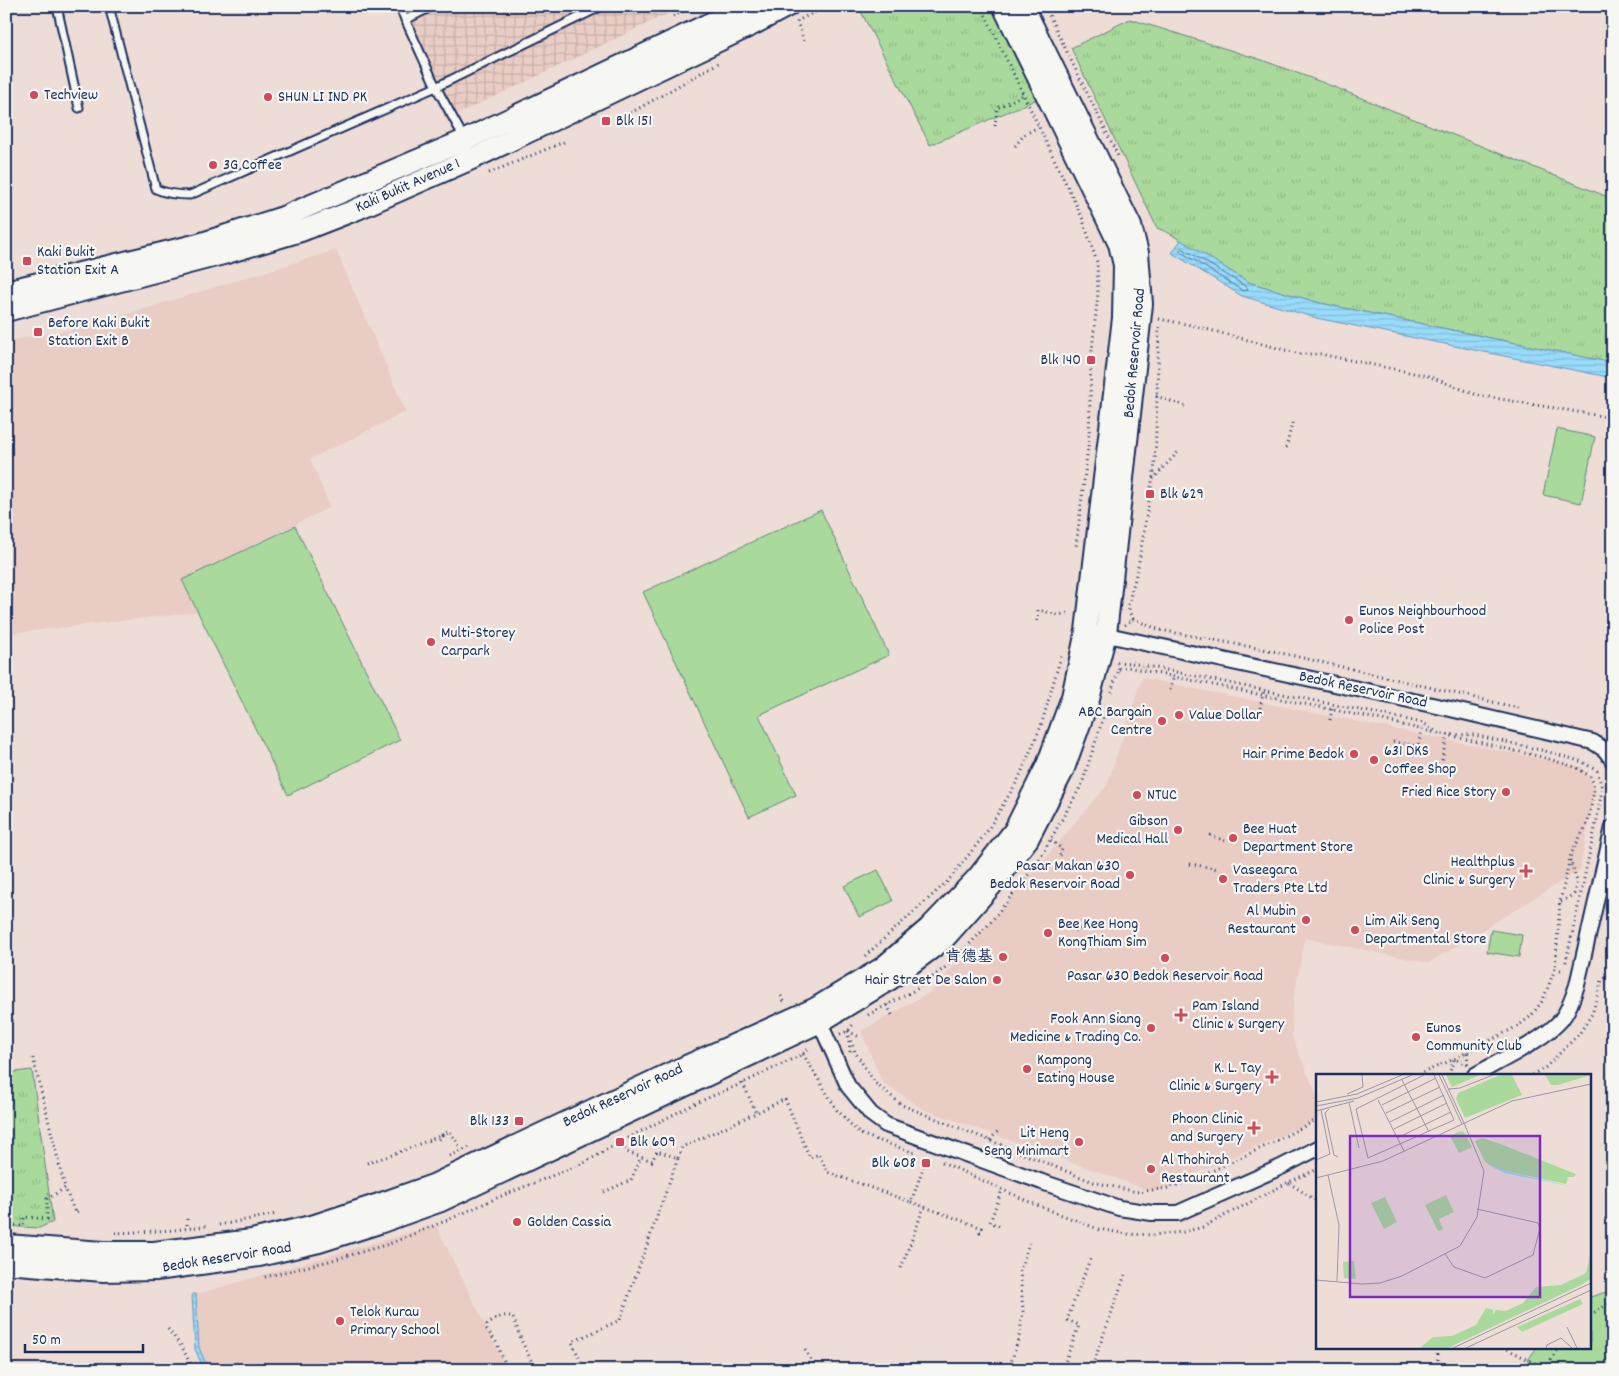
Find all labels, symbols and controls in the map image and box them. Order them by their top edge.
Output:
place label: Techview [44,84,98,107]
place label: SHUN LI IND PK [278,86,367,109]
marker: Techview [28,89,40,101]
marker: SHUN LI IND PK [262,91,274,103]
place label: Blk 151 [616,110,652,133]
marker: Blk 151 [600,115,612,127]
street label: Kaki Bukit Avenue 1 [352,153,464,219]
place label: 3G Coffee [223,154,282,177]
marker: 3G Coffee [207,159,219,171]
place label: Kaki Bukit Station Exit A [37,241,119,282]
marker: Kaki Bukit Station Exit A [21,255,33,267]
street label: Bedok Reservoir Road [1118,287,1152,419]
place label: Before Kaki Bukit Station Exit B [48,312,150,353]
marker: Before Kaki Bukit Station Exit B [32,326,44,338]
place label: Blk 140 [1041,349,1081,372]
marker: Blk 140 [1085,354,1097,366]
place label: Blk 629 [1160,483,1204,506]
marker: Blk 629 [1144,488,1156,500]
place label: Eunos Neighbourhood Police Post [1359,600,1486,641]
marker: Eunos Neighbourhood Police Post [1343,614,1355,626]
place label: Multi-Storey Carpark [441,622,515,663]
marker: Multi-Storey Carpark [425,636,437,648]
street label: Bedok Reservoir Road [1297,665,1429,715]
place label: ABC Bargain Centre [1078,701,1152,742]
place label: Value Dollar [1189,704,1262,727]
marker: Value Dollar [1173,709,1185,721]
marker: ABC Bargain Centre [1156,715,1168,727]
place label: 631 DKS Coffee Shop [1384,740,1456,781]
place label: Hair Prime Bedok [1242,743,1344,766]
marker: Hair Prime Bedok [1348,748,1360,760]
marker: 631 DKS Coffee Shop [1368,754,1380,766]
place label: Fried Rice Story [1401,781,1497,804]
place label: NTUC [1147,784,1177,807]
marker: Fried Rice Story [1500,786,1512,798]
marker: NTUC [1131,789,1143,801]
place label: Gibson Medical Hall [1096,810,1168,851]
place label: Bee Huat Department Store [1243,818,1353,859]
marker: Gibson Medical Hall [1172,824,1184,836]
marker: Bee Huat Department Store [1227,832,1239,844]
place label: Healthplus Clinic & Surgery [1423,851,1516,892]
place label: Pasar Makan 630 Bedok Reservoir Road [990,855,1120,896]
place label: Vaseegara Traders Pte Ltd [1233,859,1328,900]
marker: Healthplus Clinic & Surgery [1519,864,1533,878]
marker: Pasar Makan 630 Bedok Reservoir Road [1124,869,1136,881]
marker: Vaseegara Traders Pte Ltd [1217,873,1229,885]
place label: Al Mubin Restaurant [1227,900,1296,941]
place label: Lim Aik Seng Departmental Store [1365,910,1486,951]
place label: Bee Kee Hong KongThiam Sim [1058,913,1147,954]
marker: Al Mubin Restaurant [1300,914,1312,926]
marker: Lim Aik Seng Departmental Store [1349,924,1361,936]
marker: Bee Kee Hong KongThiam Sim [1042,927,1054,939]
place label: 肯德基 [945,946,993,969]
marker: 肯德基 [997,951,1009,963]
marker: Pasar 630 Bedok Reservoir Road [1159,952,1171,964]
place label: Pasar 630 Bedok Reservoir Road [1067,965,1263,988]
place label: Hair Street De Salon [864,969,987,992]
marker: Hair Street De Salon [991,974,1003,986]
place label: Pam Island Clinic & Surgery [1192,995,1285,1036]
place label: Fook Ann Siang Medicine & Trading Co. [1010,1008,1141,1049]
marker: Pam Island Clinic & Surgery [1174,1008,1188,1022]
place label: Eunos Community Club [1426,1017,1522,1058]
marker: Fook Ann Siang Medicine & Trading Co. [1145,1022,1157,1034]
marker: Eunos Community Club [1410,1031,1422,1043]
place label: Kampong Eating House [1037,1049,1115,1090]
place label: K. L. Tay Clinic & Surgery [1169,1057,1262,1098]
street label: Bedok Reservoir Road [559,1058,687,1134]
marker: Kampong Eating House [1021,1063,1033,1075]
marker: K. L. Tay Clinic & Surgery [1265,1070,1279,1084]
inset map [1316,1074,1592,1348]
place label: Phoon Clinic and Surgery [1171,1108,1244,1149]
place label: Blk 133 [470,1110,509,1133]
marker: Blk 133 [513,1115,525,1127]
marker: Phoon Clinic and Surgery [1247,1121,1261,1135]
place label: Lit Heng Seng Minimart [984,1122,1069,1163]
place label: Blk 609 [630,1131,676,1154]
marker: Blk 609 [614,1136,626,1148]
marker: Lit Heng Seng Minimart [1073,1136,1085,1148]
place label: Al Thohirah Restaurant [1161,1149,1230,1190]
place label: Blk 608 [871,1152,916,1175]
marker: Blk 608 [920,1157,932,1169]
marker: Al Thohirah Restaurant [1145,1163,1157,1175]
place label: Golden Cassia [527,1211,611,1234]
marker: Golden Cassia [511,1216,523,1228]
street label: Bedok Reservoir Road [161,1236,293,1280]
place label: Telok Kurau Primary School [350,1301,440,1342]
marker: Telok Kurau Primary School [334,1315,346,1327]
scale bar [25,1321,142,1353]
text: 50 m [32,1330,61,1352]

